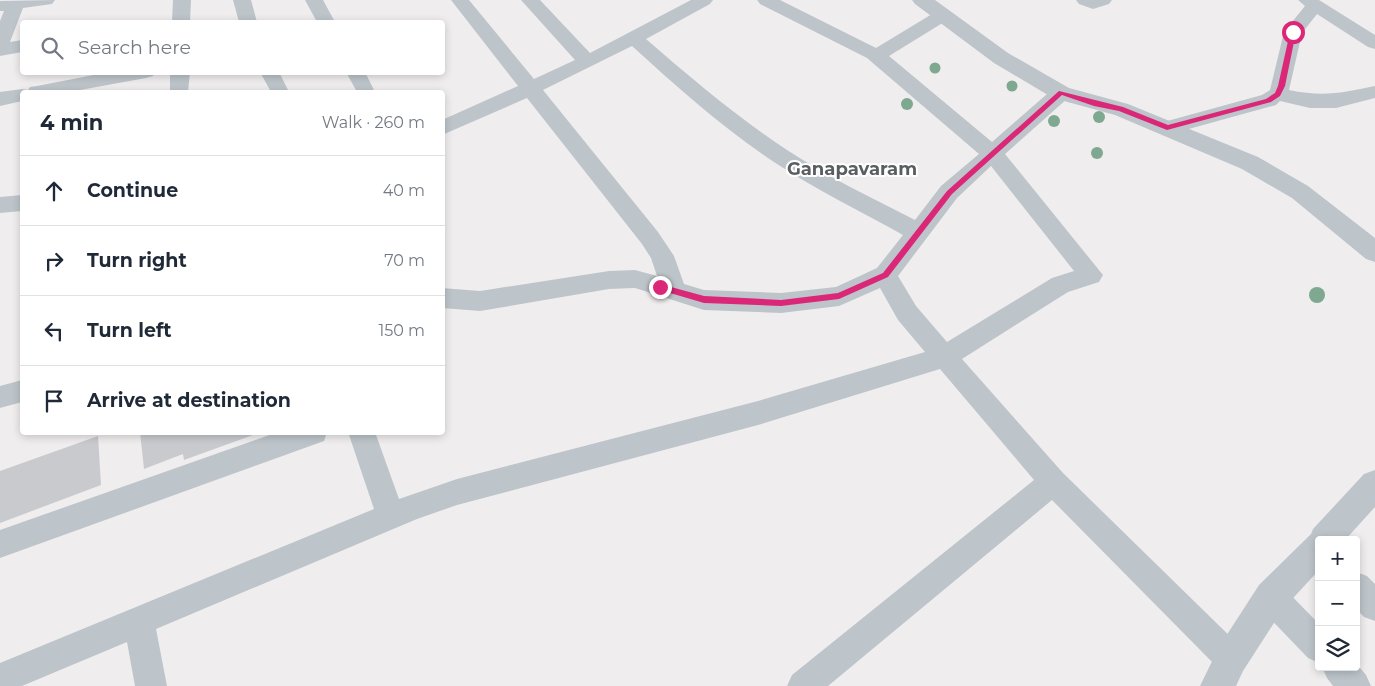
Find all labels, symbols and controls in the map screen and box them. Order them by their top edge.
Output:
search box [20,20,445,75]
route start [1282,21,1305,44]
icon: search [38,34,66,62]
text: Search here [78,36,191,59]
text: 4 min [40,110,103,135]
text: Walk · 260 m [322,113,425,132]
district label: Ganapavaram [787,158,917,180]
icon: ahead [40,177,68,205]
text: Continue [87,179,178,202]
text: 40 m [383,181,425,200]
icon: right [40,247,68,275]
text: Turn right [87,249,187,272]
text: 70 m [384,251,425,270]
route end [649,276,672,299]
icon: left [40,317,68,345]
text: Turn left [87,319,172,342]
text: 150 m [378,321,425,340]
icon: arrive [40,387,68,415]
text: Arrive at destination [87,389,291,412]
map controls [1315,536,1360,671]
button: + [1315,536,1360,581]
button: − [1315,581,1360,626]
button: layers [1315,626,1360,671]

